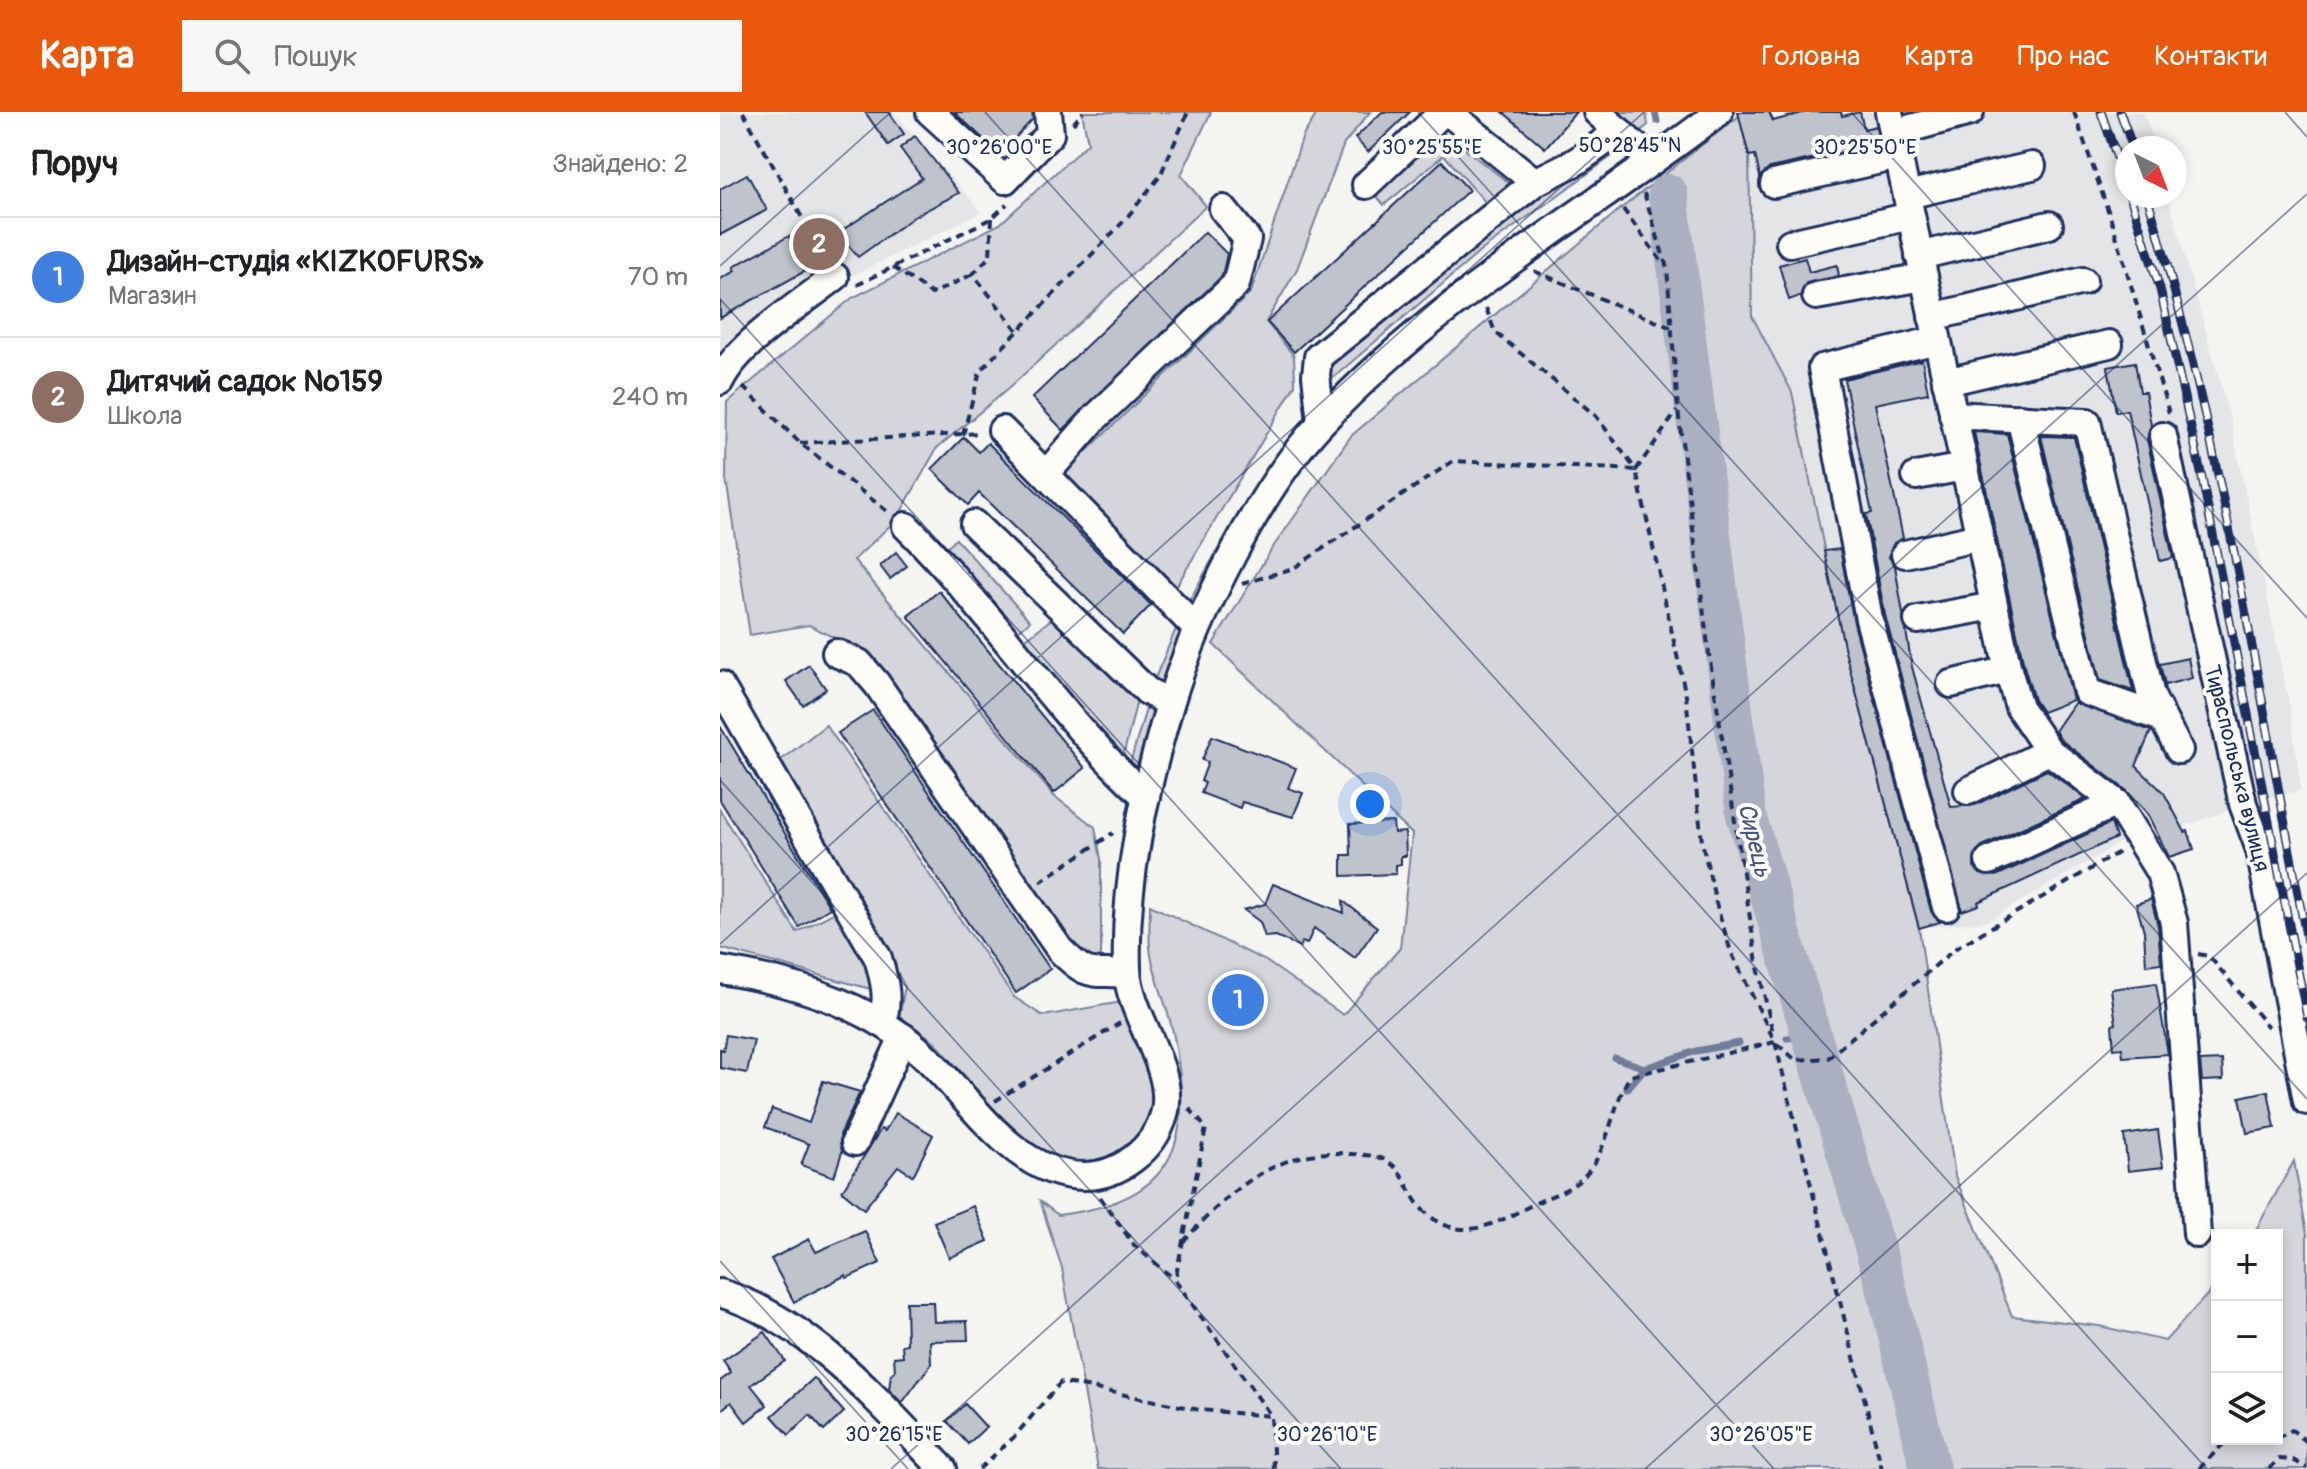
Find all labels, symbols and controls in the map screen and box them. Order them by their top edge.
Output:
search box [182,20,742,92]
text: Карта [40,32,134,80]
icon: search [210,34,254,78]
text: Пошук [274,38,358,75]
text: Головна [1761,39,1860,74]
text: Карта [1904,39,1974,74]
text: Про нас [2018,39,2110,74]
text: Контакти [2154,39,2267,74]
text: 50°28'45"N [1579,133,1681,158]
text: 30°26'00"E [946,135,1052,160]
text: 30°25'55"E [1382,135,1482,160]
text: 30°25'50"E [1814,135,1916,160]
north arrow [2115,136,2187,208]
text: Поруч [32,143,118,186]
text: Знайдено: 2 [552,148,688,180]
pin: 2 [793,214,845,274]
text: Дизайн-студія «KIZKOFURS» [108,243,483,280]
text: 1 [53,261,63,293]
text: 70 m [628,261,688,293]
text: Магазин [108,280,197,312]
text: Дитячий садок №159 [108,363,383,400]
text: 2 [51,381,65,413]
text: 240 m [612,381,688,413]
text: Школа [108,400,182,432]
street label: Тираспольська вулиця [2198,662,2276,874]
your location [1350,784,1390,824]
water label: Сирець [1731,800,1778,880]
pin: 1 [1212,970,1264,1030]
map controls [2211,1229,2283,1445]
button: + [2211,1229,2283,1301]
button: − [2211,1301,2283,1373]
button: layers [2211,1373,2283,1445]
text: 30°26'15"E [845,1422,943,1447]
text: 30°26'10"E [1277,1422,1377,1447]
text: 30°26'05"E [1709,1422,1813,1447]

